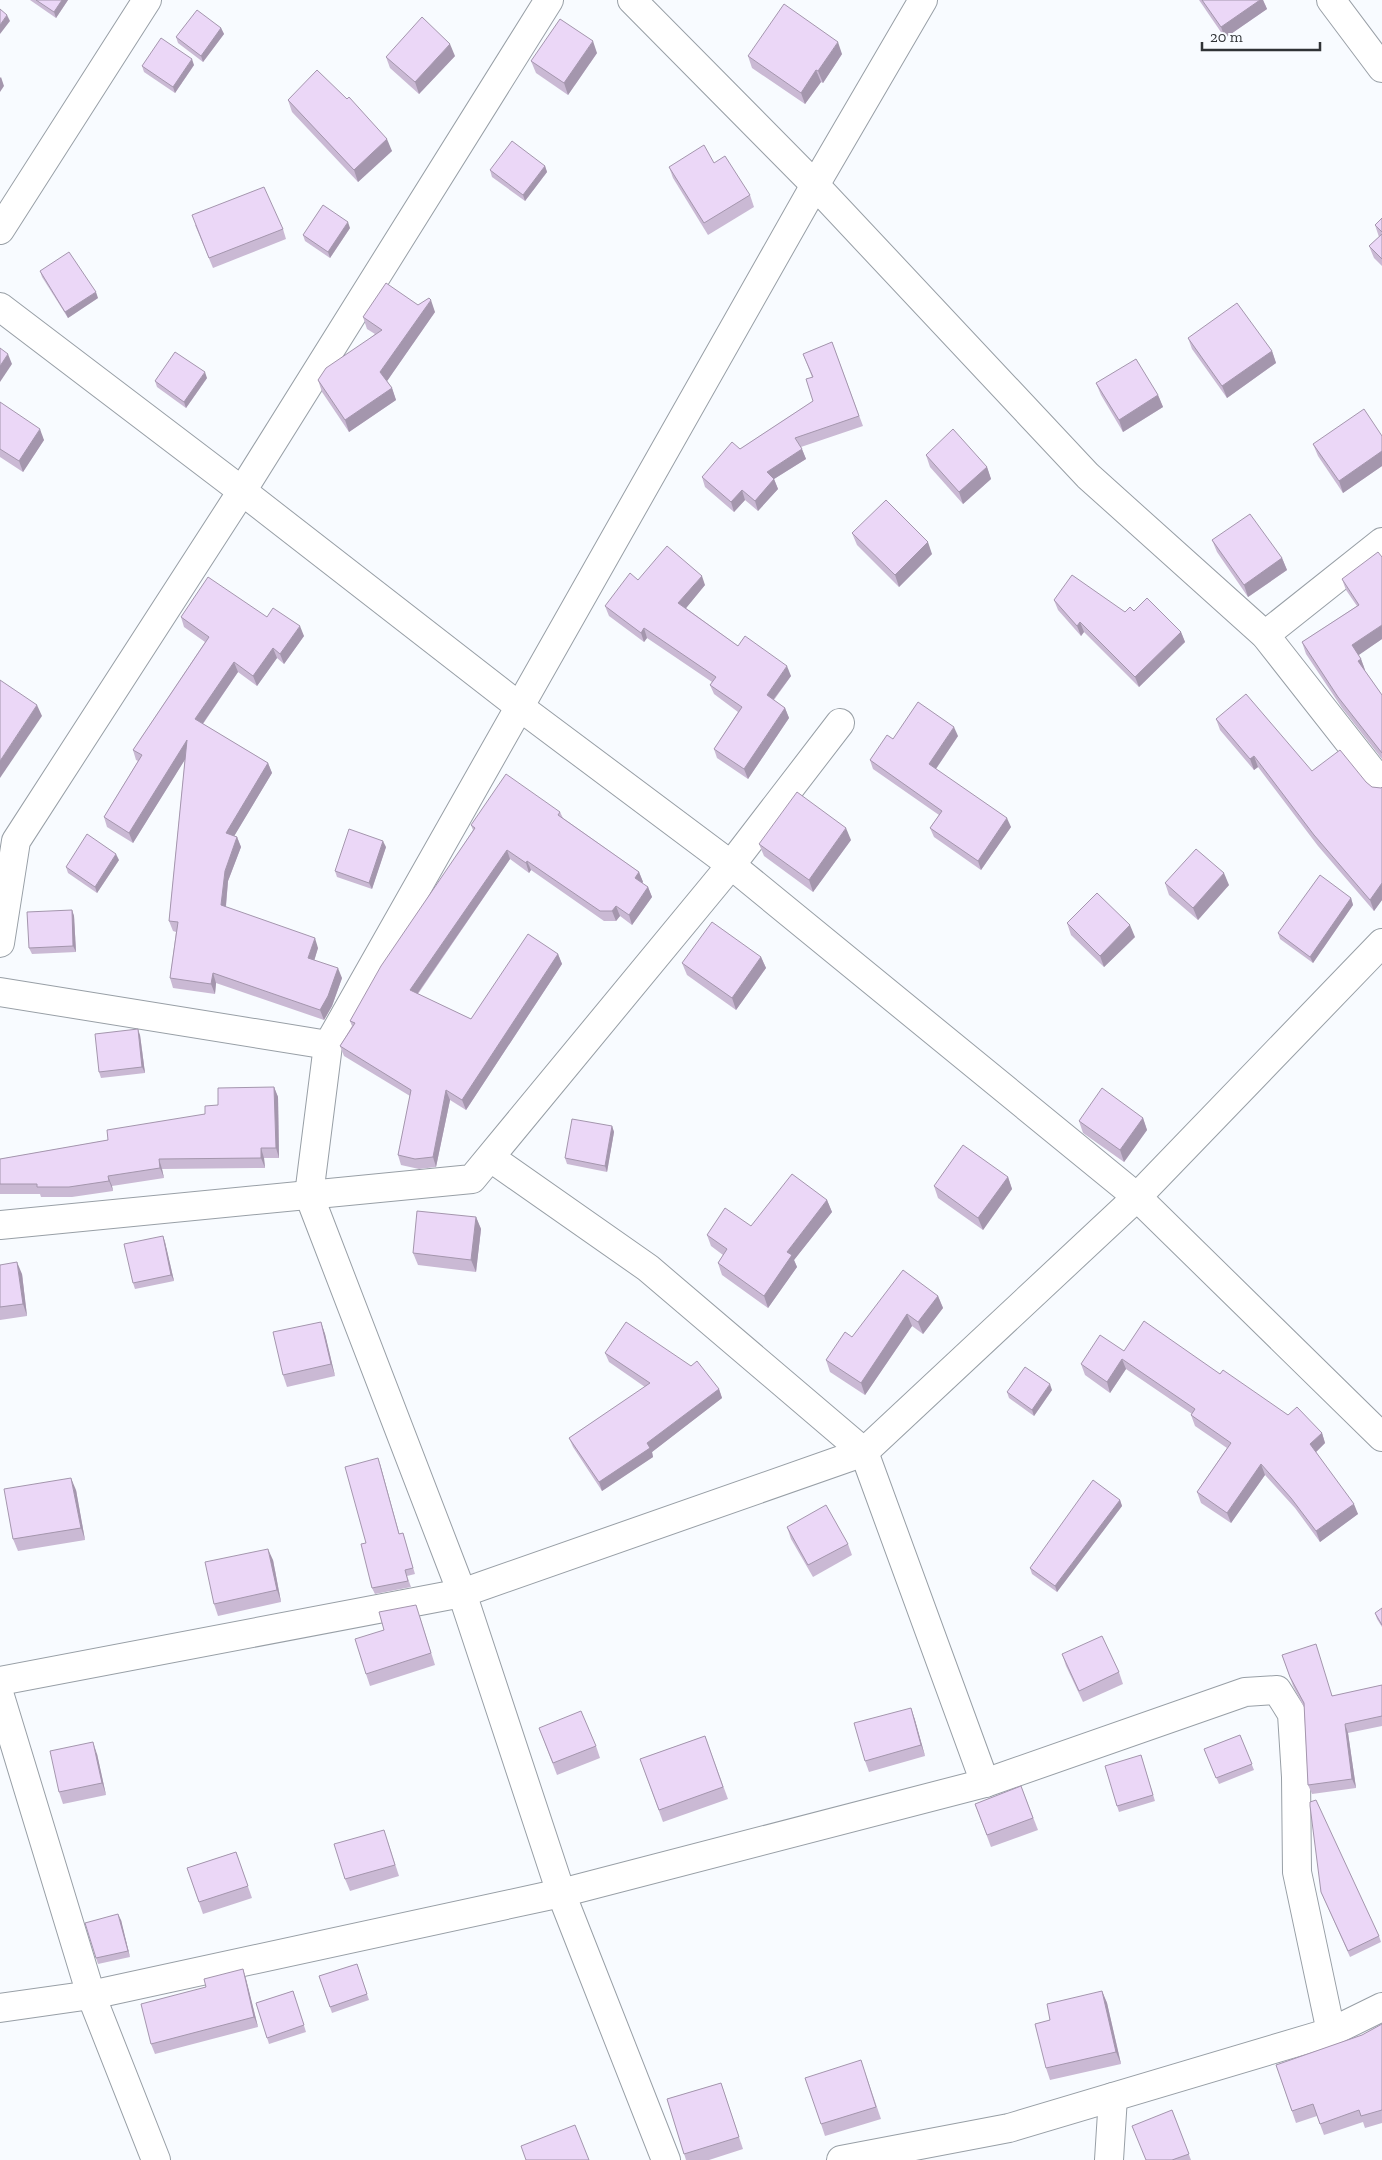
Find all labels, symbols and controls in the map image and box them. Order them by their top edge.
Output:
scale bar [1202,20,1320,52]
text: 20 m [1210,28,1243,46]

